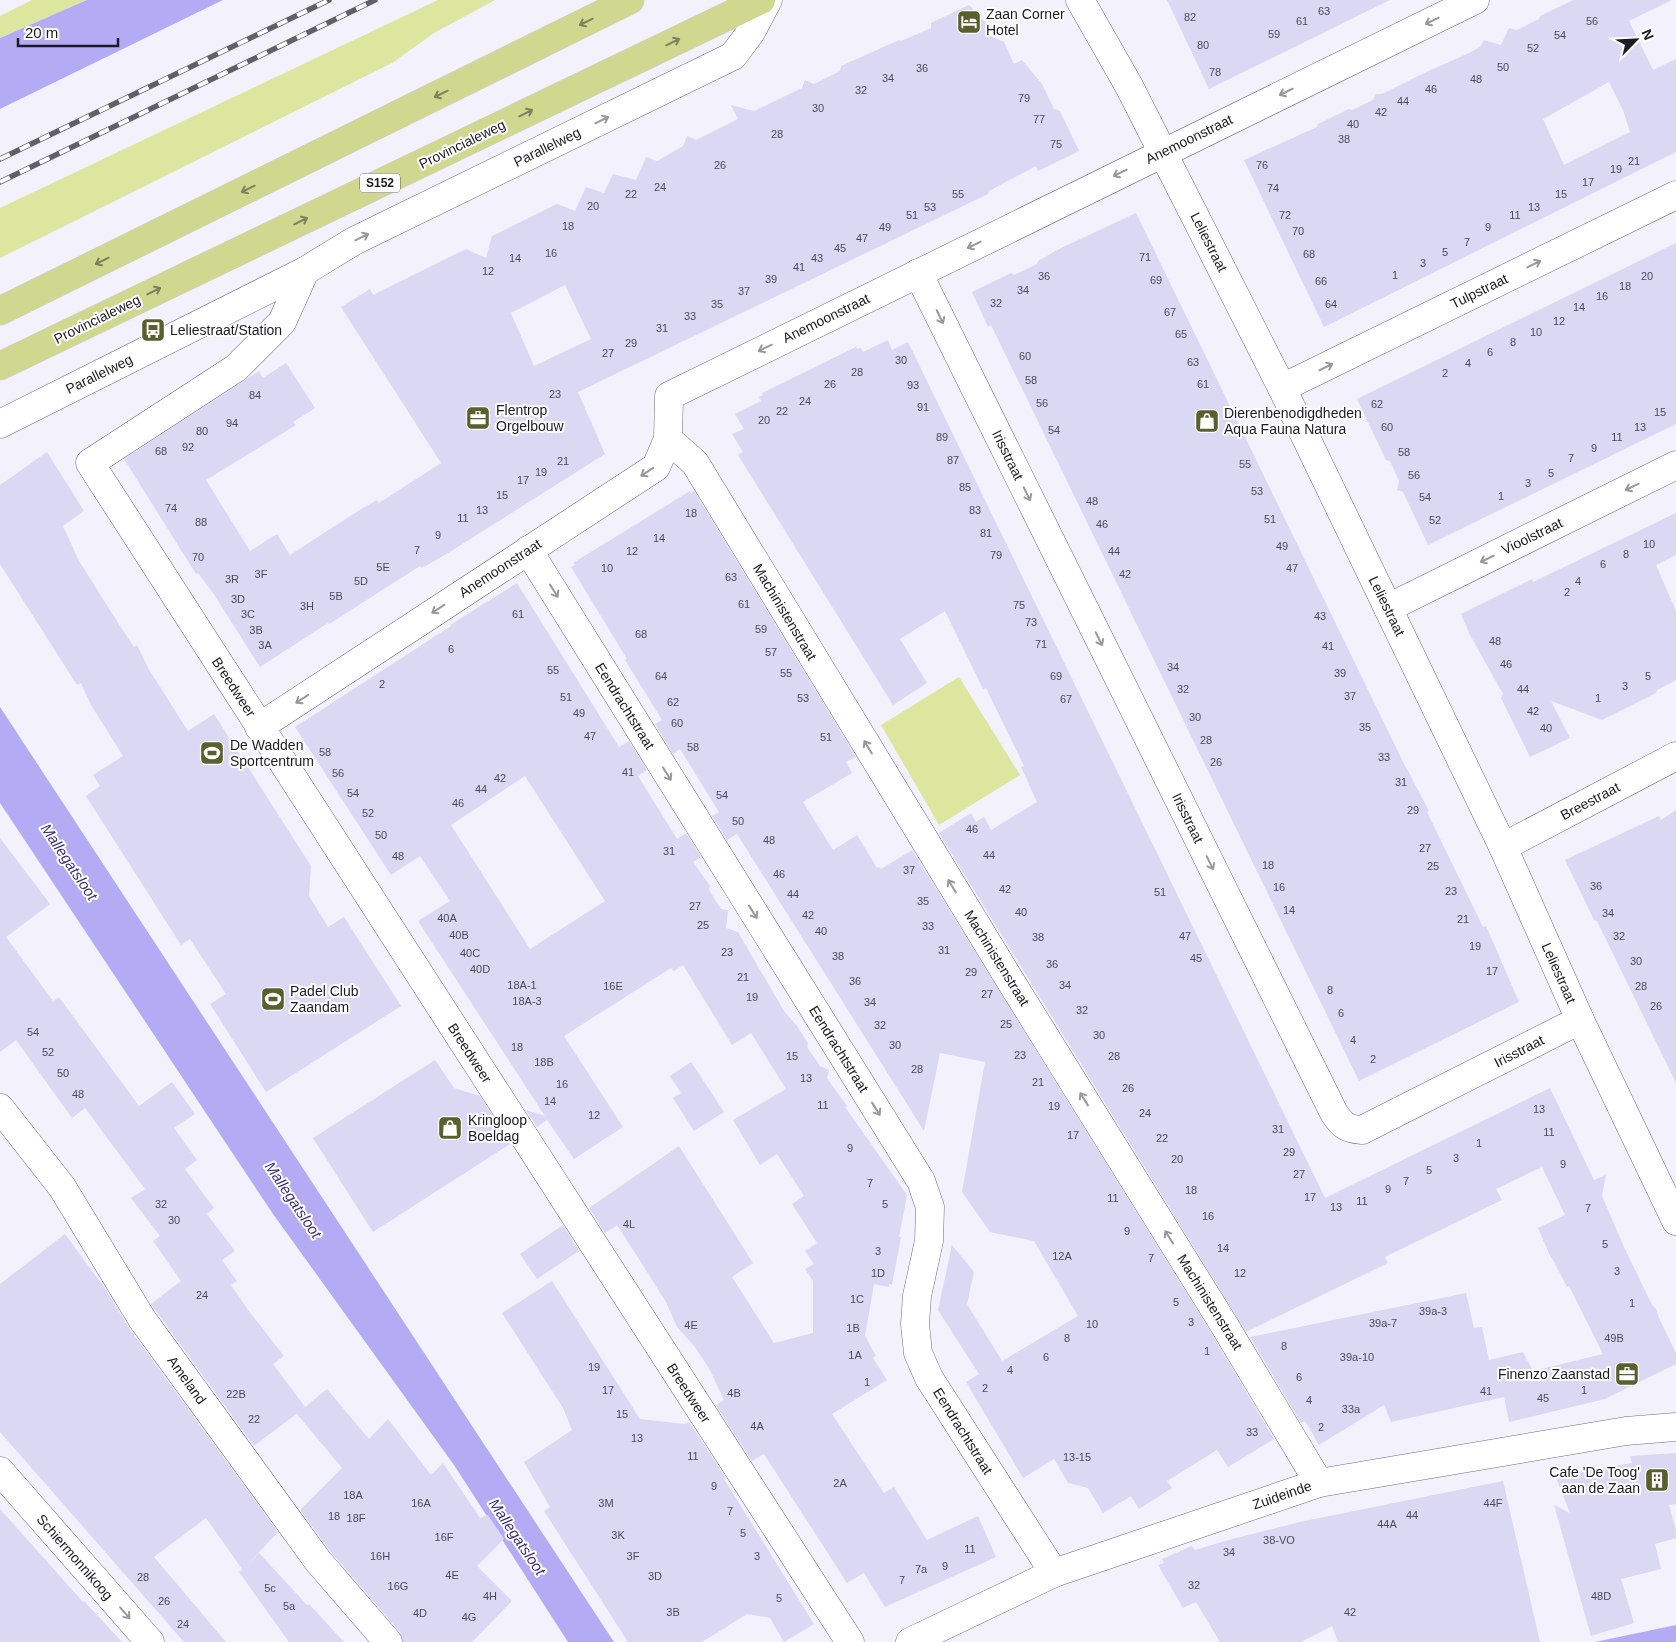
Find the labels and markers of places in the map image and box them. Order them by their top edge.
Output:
place label: Zaan Corner Hotel [986,6,1065,38]
hotel icon: Zaan Corner Hotel [956,9,982,35]
bus stop icon: Leliestraat/Station [140,317,166,343]
place label: Leliestraat/Station [170,322,282,338]
place label: Flentrop Orgelbouw [496,402,565,434]
office icon: Flentrop Orgelbouw [465,405,491,431]
place label: Dierenbenodigdheden Aqua Fauna Natura [1224,405,1362,437]
shop icon: Dierenbenodigdheden Aqua Fauna Natura [1194,408,1220,434]
place label: De Wadden Sportcentrum [230,737,314,769]
sports icon: De Wadden Sportcentrum [199,740,225,766]
place label: Padel Club Zaandam [290,983,359,1015]
sports icon: Padel Club Zaandam [260,986,286,1012]
place label: Kringloop Boeldag [468,1112,527,1144]
shop icon: Kringloop Boeldag [437,1115,463,1141]
office icon: Finenzo Zaanstad [1614,1361,1640,1387]
place label: Finenzo Zaanstad [1498,1366,1610,1382]
place label: Cafe 'De Toog' aan de Zaan [1549,1464,1640,1496]
building icon: Cafe 'De Toog' aan de Zaan [1644,1467,1670,1493]

